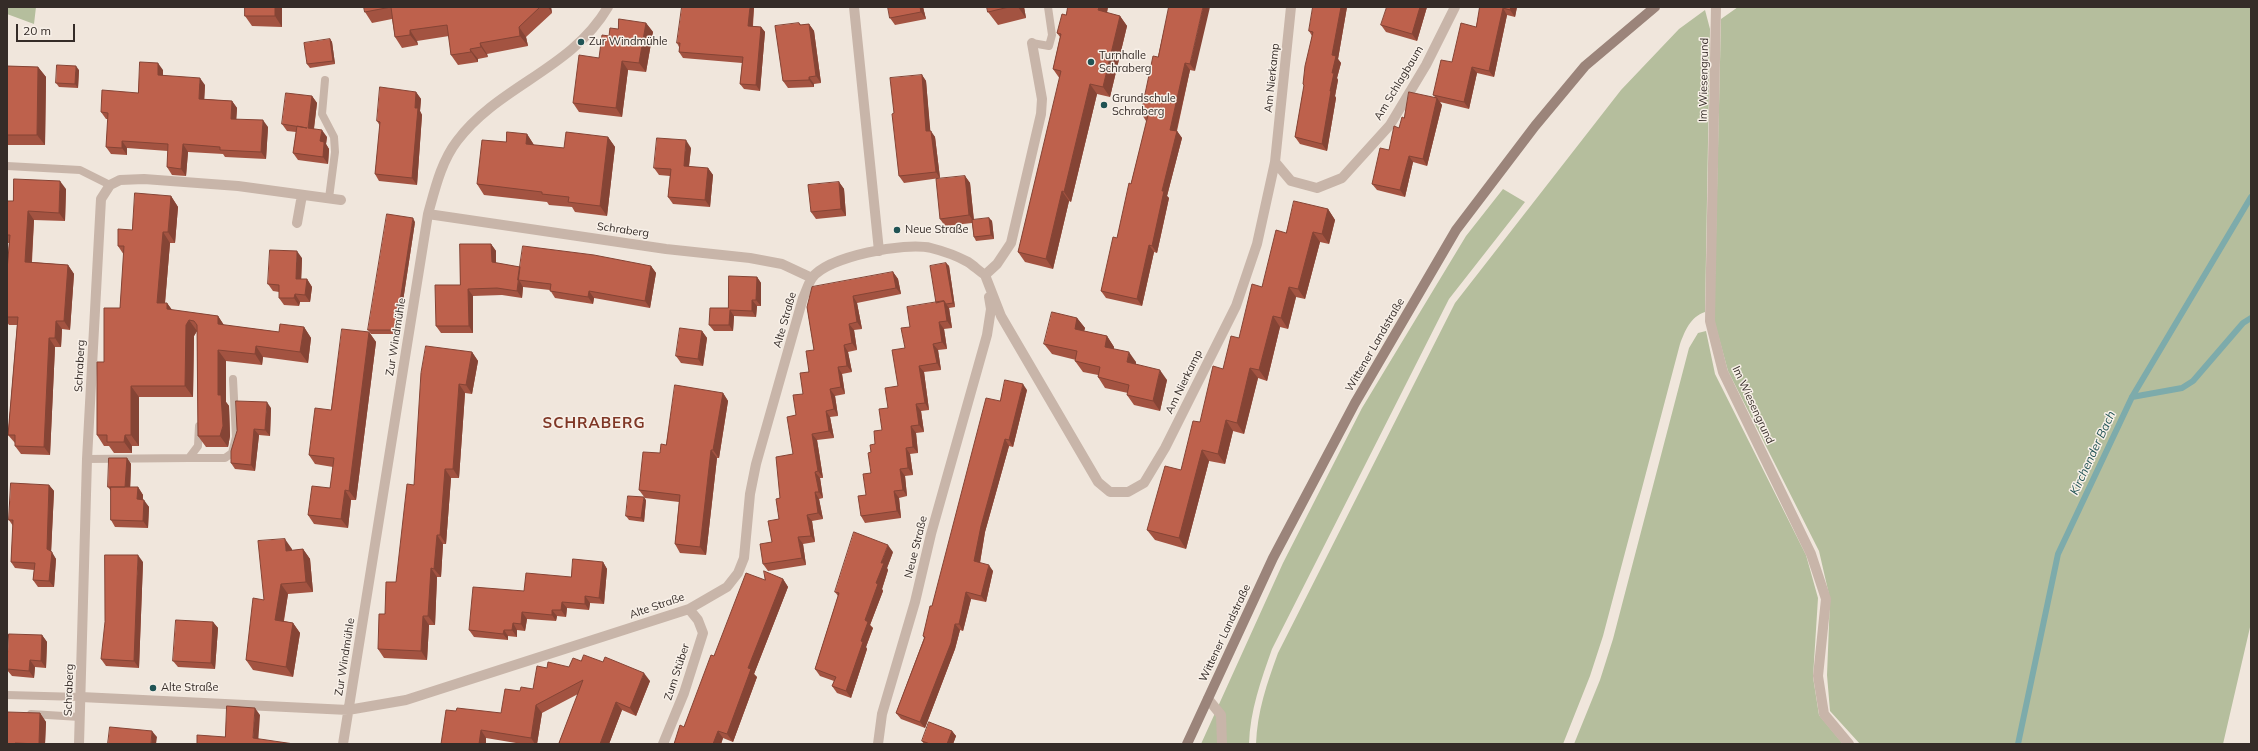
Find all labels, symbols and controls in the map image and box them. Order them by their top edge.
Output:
scale bar [18,16,77,42]
text: 20 m [23,23,51,38]
place label: Zur Windmühle [589,35,668,49]
marker: Zur Windmühle [576,37,586,47]
street label: Im Wiesengrund [1697,38,1711,122]
street label: Am Nierkamp [1262,43,1282,113]
street label: Am Schlagbaum [1372,43,1426,123]
place label: Turnhalle Schraberg [1099,49,1151,75]
marker: Turnhalle Schraberg [1086,57,1096,67]
place label: Grundschule Schraberg [1112,92,1176,118]
marker: Grundschule Schraberg [1099,100,1109,110]
street label: Schraberg [596,220,650,240]
place label: Neue Straße [905,223,969,237]
marker: Neue Straße [892,225,902,235]
street label: Alte Straße [771,291,799,349]
street label: Wittener Landstraße [1343,296,1407,394]
street label: Zur Windmühle [383,297,409,377]
street label: Schraberg [72,339,88,393]
street label: Am Nierkamp [1163,348,1205,416]
street label: Im Wiesengrund [1729,364,1777,446]
water label: Kirchender Bach [2067,409,2119,497]
district label: SCHRABERG [543,414,645,432]
street label: Neue Straße [902,515,930,579]
street label: Wittener Landstraße [1197,582,1253,684]
street label: Alte Straße [628,590,686,622]
street label: Zur Windmühle [332,617,358,697]
street label: Zum Stüber [662,642,692,702]
street label: Schraberg [61,664,77,716]
place label: Alte Straße [161,681,219,695]
marker: Alte Straße [148,683,158,693]

